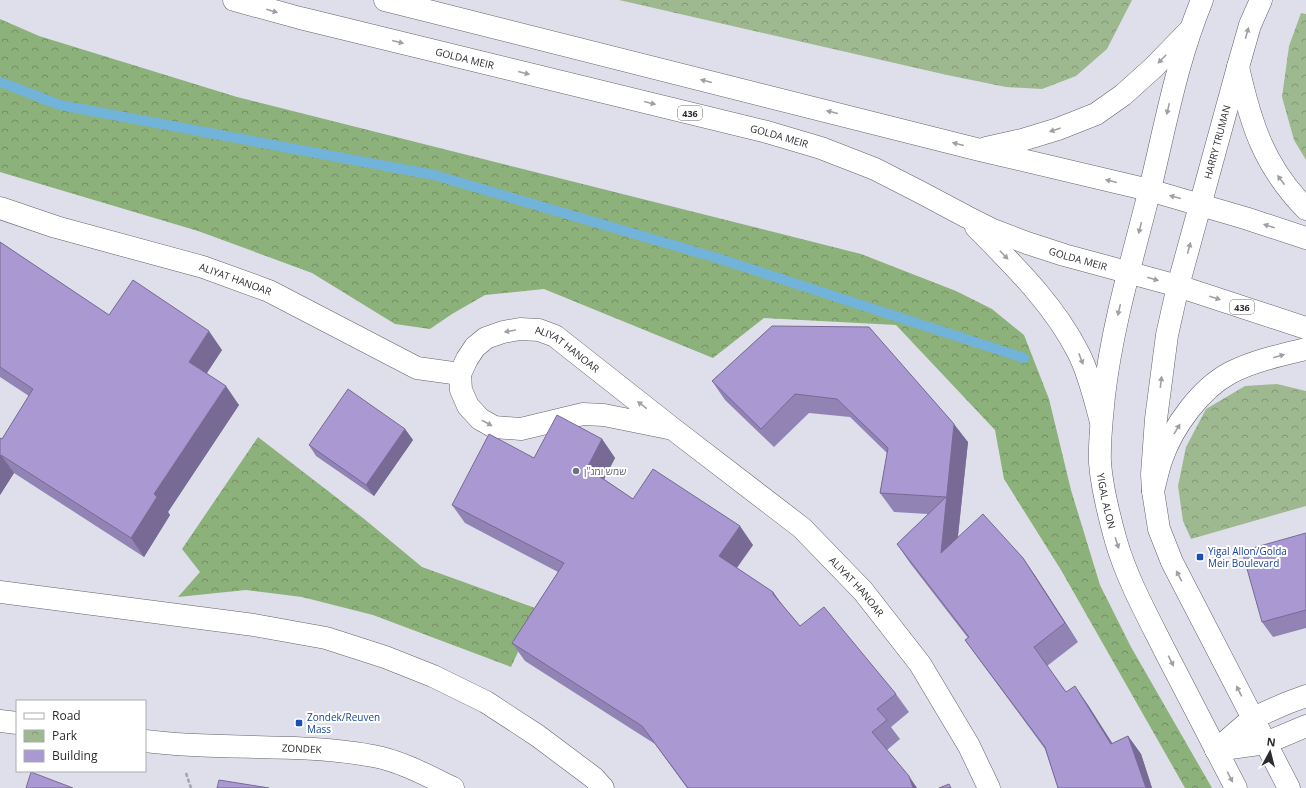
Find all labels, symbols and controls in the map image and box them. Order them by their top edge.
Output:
one-way arrow [265,8,278,14]
one-way arrow [1245,26,1251,39]
one-way arrow [392,39,404,45]
street label: GOLDA MEIR [434,44,496,72]
one-way arrow [1157,54,1167,64]
one-way arrow [518,70,530,76]
one-way arrow [699,77,712,83]
one-way arrow [644,101,657,107]
one-way arrow [1165,103,1171,115]
street label: HARRY TRUMAN [1200,103,1234,181]
road number: 436 [678,106,702,120]
one-way arrow [825,109,838,115]
street label: GOLDA MEIR [749,121,810,151]
one-way arrow [1049,127,1061,133]
one-way arrow [952,141,964,147]
one-way arrow [1277,174,1285,185]
one-way arrow [1105,178,1118,184]
one-way arrow [1169,194,1181,200]
one-way arrow [1136,222,1142,234]
one-way arrow [1263,222,1275,228]
one-way arrow [1186,242,1192,255]
street label: GOLDA MEIR [1047,244,1109,273]
one-way arrow [999,250,1009,260]
street label: ALIYAT HANOAR [198,259,274,298]
one-way arrow [1148,276,1160,282]
one-way arrow [1210,295,1222,301]
road number: 436 [1230,300,1254,314]
one-way arrow [1116,304,1122,316]
street label: ALIYAT HANOAR [535,323,602,375]
one-way arrow [504,328,516,334]
one-way arrow [1078,353,1084,365]
one-way arrow [1273,353,1285,359]
one-way arrow [1158,376,1164,389]
one-way arrow [637,401,648,410]
one-way arrow [482,420,493,427]
one-way arrow [1173,423,1180,435]
place label: שמש ומג"ן [584,464,626,478]
marker: שמש ומג"ן [571,466,581,476]
street label: YIGAL ALON [1094,472,1119,530]
one-way arrow [1114,538,1120,550]
place label: Yigal Allon/Golda Meir Boulevard [1208,544,1287,570]
marker: Yigal Allon/Golda Meir Boulevard [1195,552,1205,562]
street label: ALIYAT HANOAR [826,553,887,619]
one-way arrow [1176,570,1183,582]
one-way arrow [1167,656,1174,667]
one-way arrow [1236,685,1242,697]
legend [16,700,146,772]
text: Road [52,707,81,724]
place label: Zondek/Reuven Mass [307,710,380,736]
marker: Zondek/Reuven Mass [294,718,304,728]
text: Park [52,727,78,744]
north arrow [1250,732,1290,772]
text: N [1266,734,1277,750]
street label: ZONDEK [282,741,323,757]
text: Building [52,747,98,764]
one-way arrow [1227,771,1233,783]

